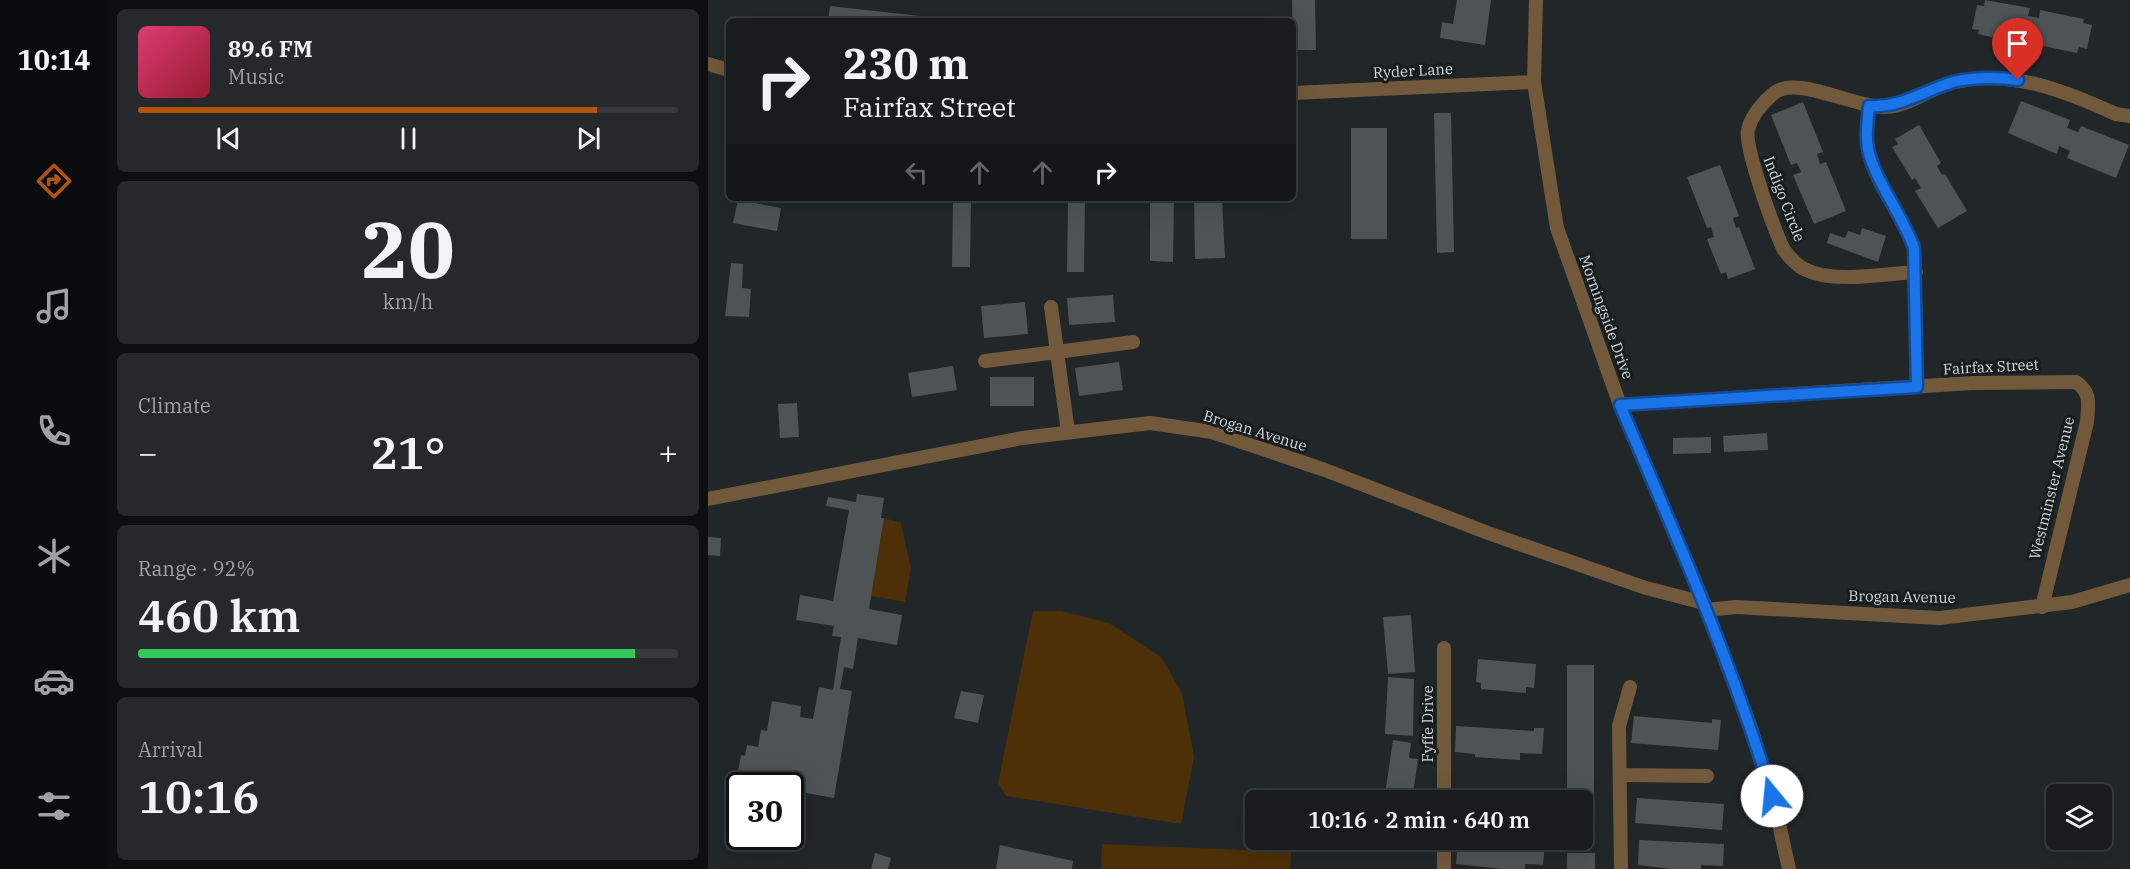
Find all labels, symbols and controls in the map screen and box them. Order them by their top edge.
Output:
pin [1992,18,2043,80]
icon: arrive [2001,27,2034,60]
text: 89.6 FM [228,34,313,63]
text: 230 m [843,36,969,91]
text: 10:14 [18,42,90,77]
icon: right [744,42,822,120]
street label: Ryder Lane [1373,59,1453,82]
text: Music [228,63,284,90]
text: Fairfax Street [843,89,1016,124]
icon: previous [212,122,245,155]
icon: pause [392,122,425,155]
icon: next [572,122,605,155]
street label: Indigo Circle [1759,153,1809,244]
icon: left [900,156,933,189]
icon: ahead [963,156,996,189]
icon: ahead [1026,156,1059,189]
icon: right [1089,156,1122,189]
icon: directions [33,160,75,202]
text: 20 [361,198,455,299]
street label: Morningside Drive [1575,252,1638,382]
icon: music [33,285,75,327]
text: km/h [383,288,433,315]
street label: Fairfax Street [1943,355,2039,378]
text: Climate [138,392,211,419]
street label: Brogan Avenue [1201,406,1309,455]
icon: phone [33,410,75,452]
street label: Westminster Avenue [2025,415,2078,561]
text: 21° [370,423,446,481]
text: − [138,431,158,474]
text: + [658,431,678,474]
icon: climate [33,535,75,577]
text: Range · 92% [138,555,255,582]
text: 460 km [138,586,300,644]
street label: Brogan Avenue [1848,586,1956,607]
icon: car [33,660,75,702]
street label: Fyffe Drive [1418,686,1437,762]
text: Arrival [138,736,203,763]
position arrow [1740,764,1804,828]
text: 10:16 [138,767,259,825]
speed limit sign: 30 [726,772,804,850]
map controls [2046,784,2112,850]
button: layers [2046,784,2112,850]
icon: filters [33,785,75,827]
text: 10:16 · 2 min · 640 m [1308,805,1530,834]

